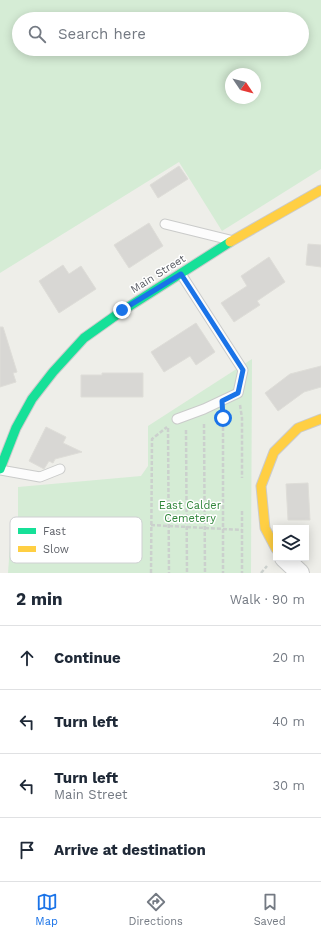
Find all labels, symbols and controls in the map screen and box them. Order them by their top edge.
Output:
search box [12,12,309,56]
icon: search [26,23,48,45]
text: Search here [58,25,146,43]
north arrow [225,68,261,104]
street label: Main Street [128,252,188,296]
route end [113,301,131,319]
route start [214,409,232,427]
park label: East Calder Cemetery [159,499,222,525]
legend [10,517,142,563]
text: Fast [43,525,66,538]
map controls [273,525,309,561]
button: layers [273,525,309,561]
text: Slow [43,543,69,556]
text: 2 min [16,589,62,609]
text: Walk · 90 m [230,592,305,607]
icon: ahead [16,647,38,669]
text: Continue [54,649,121,667]
text: 20 m [273,650,305,665]
icon: left [16,711,38,733]
text: Turn left [54,713,118,731]
text: 40 m [272,714,305,729]
text: Turn left [54,769,118,787]
icon: left [16,775,38,797]
text: 30 m [273,778,305,793]
text: Main Street [54,787,127,802]
icon: arrive [16,839,38,861]
text: Arrive at destination [54,841,206,859]
tab: Map [35,891,58,928]
tab: Directions [129,891,183,928]
tab: Saved [254,891,286,928]

